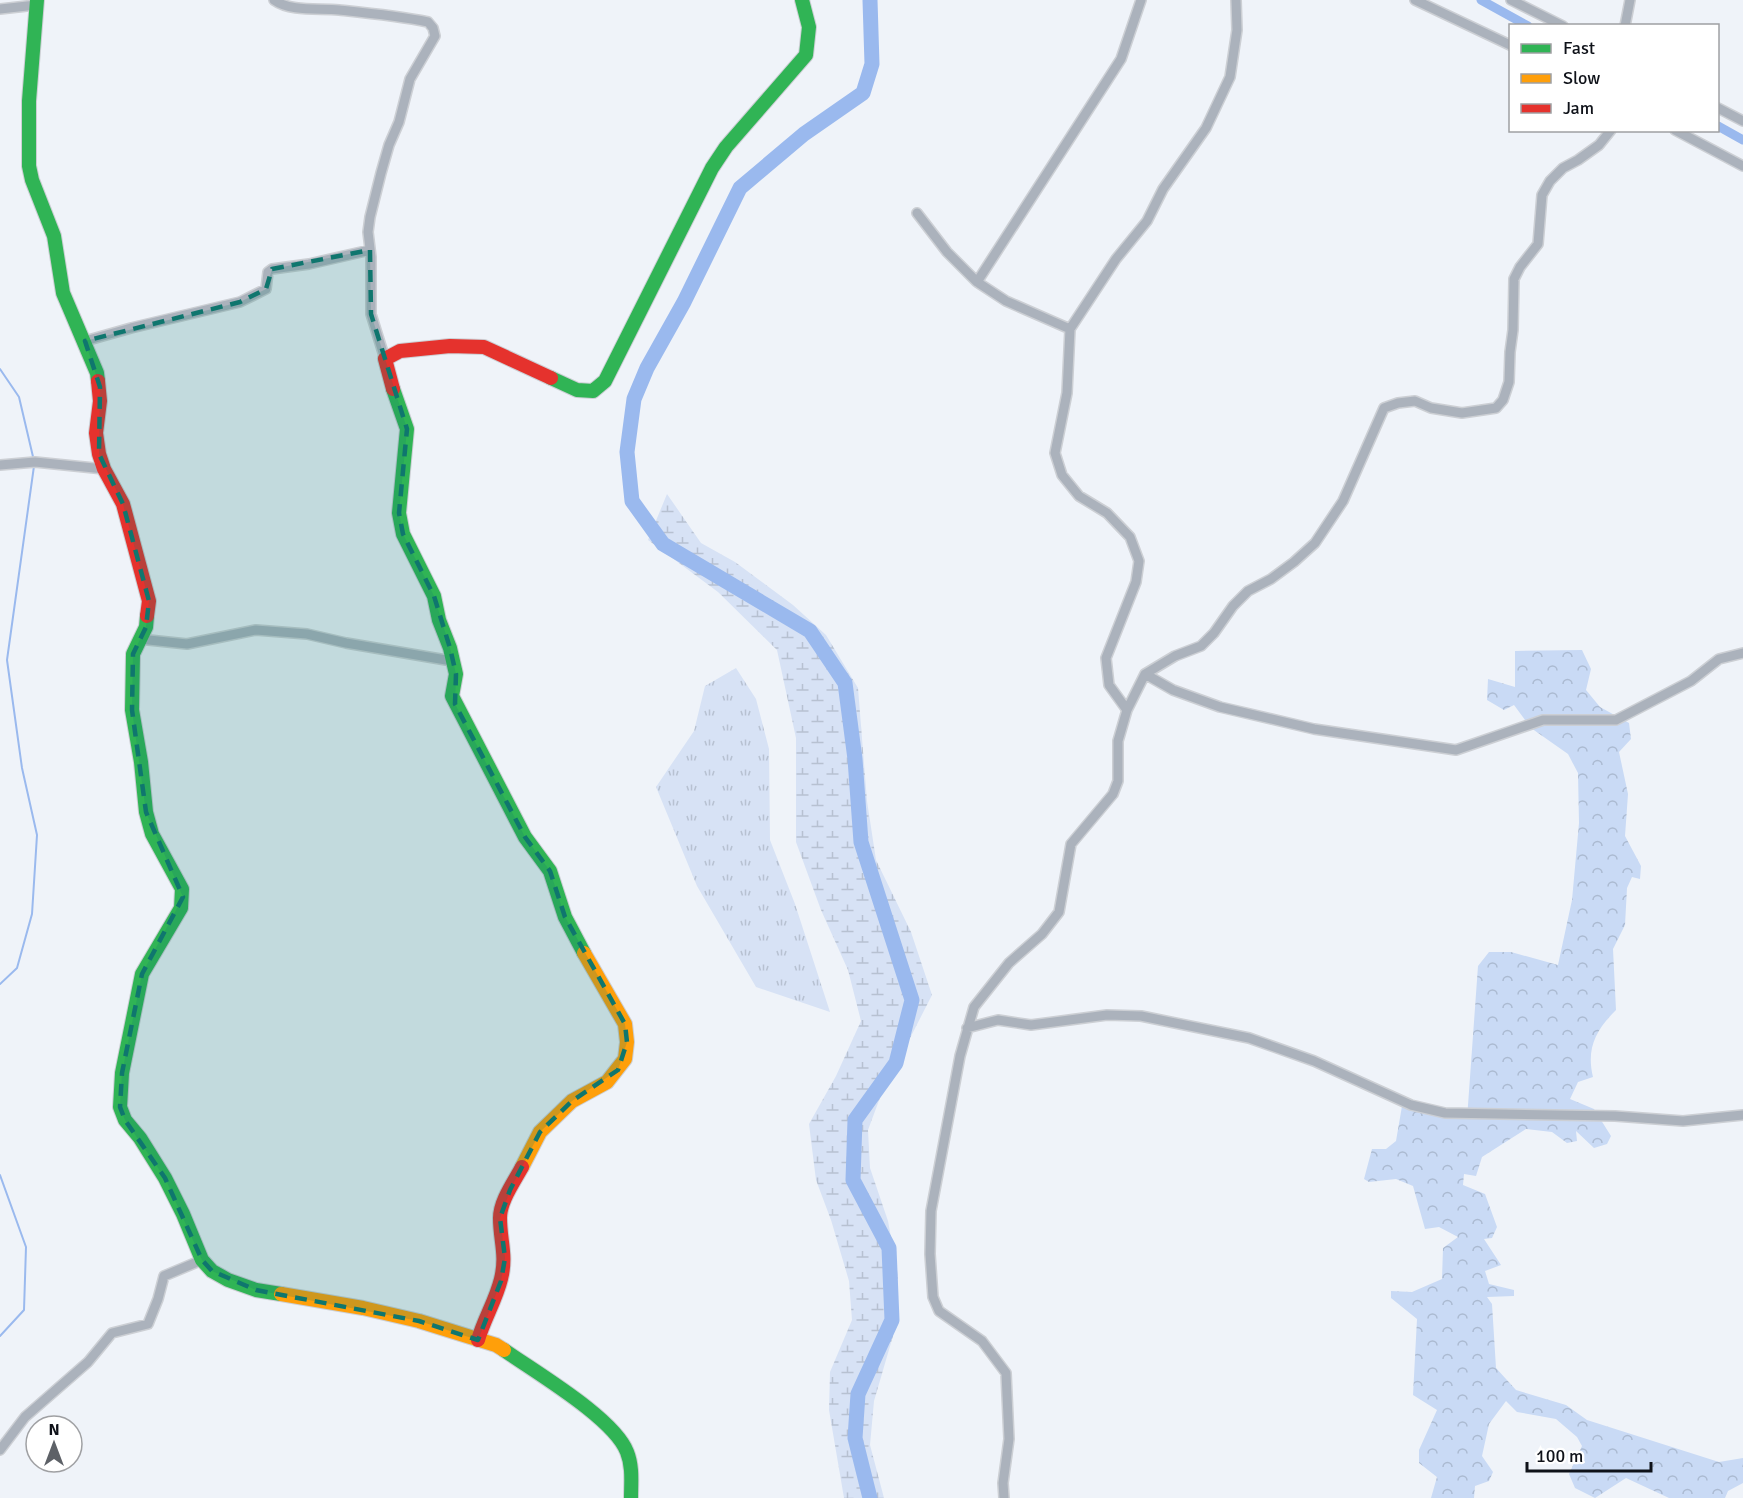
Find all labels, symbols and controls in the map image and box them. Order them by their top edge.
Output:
legend [1509,24,1719,132]
text: Fast [1563,37,1595,59]
text: Slow [1563,67,1600,89]
text: Jam [1563,97,1594,119]
north arrow [24,1414,84,1474]
text: N [48,1420,60,1440]
scale bar [1527,1435,1652,1473]
text: 100 m [1536,1445,1583,1467]

